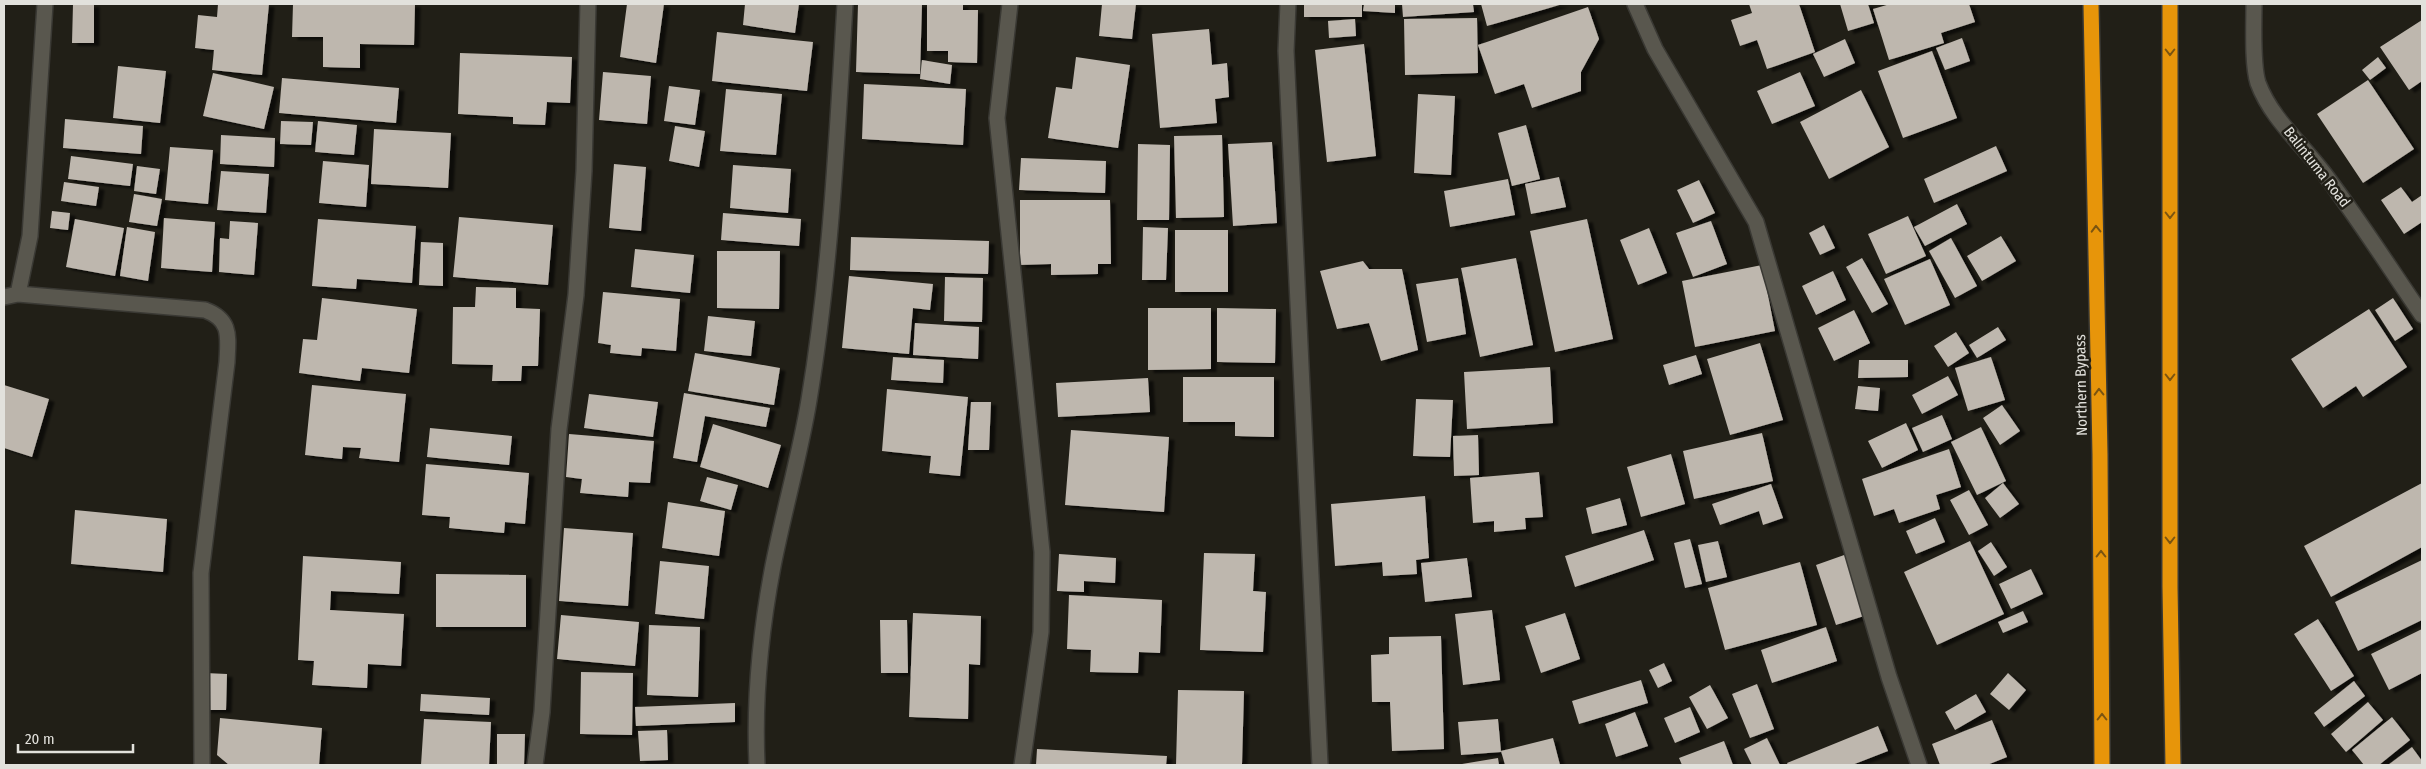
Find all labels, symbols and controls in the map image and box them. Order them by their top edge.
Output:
one-way arrow [2165,49,2175,57]
street label: Balintuma Road [2280,123,2354,211]
one-way arrow [2165,212,2175,219]
one-way arrow [2091,225,2101,232]
street label: Northern Bypass [2071,334,2091,436]
one-way arrow [2165,374,2175,382]
one-way arrow [2094,387,2104,395]
one-way arrow [2165,536,2175,544]
one-way arrow [2096,550,2106,558]
one-way arrow [2097,712,2107,720]
scale bar [18,722,132,754]
text: 20 m [25,730,55,748]

